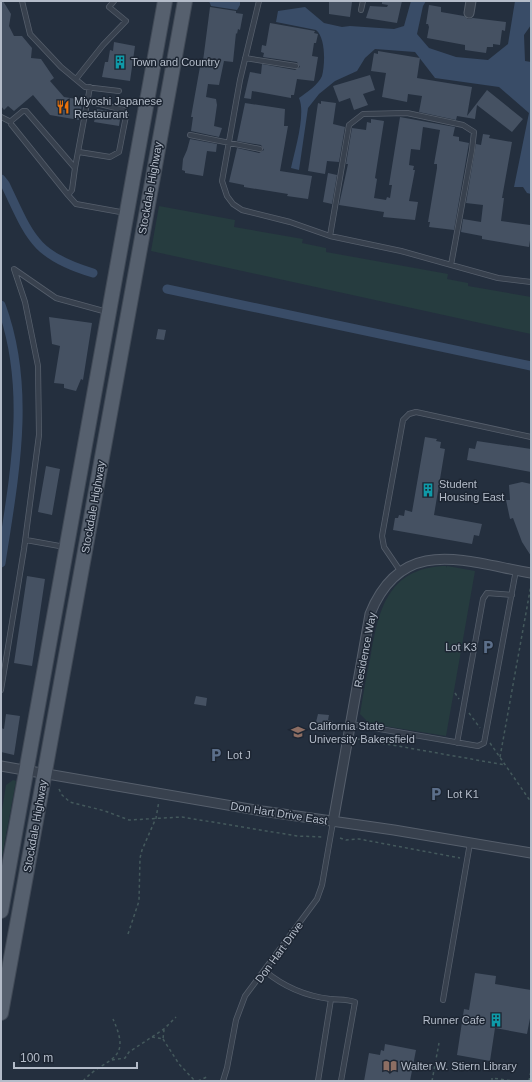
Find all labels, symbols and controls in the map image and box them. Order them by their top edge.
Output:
building icon: Town and Country [112,54,128,70]
place label: Town and Country [131,56,220,68]
place label: Miyoshi Japanese Restaurant [74,95,162,120]
restaurant icon: Miyoshi Japanese Restaurant [55,99,71,115]
street label: Stockdale Highway [136,140,164,235]
street label: Stockdale Highway [79,459,107,554]
place label: Student Housing East [439,478,504,503]
building icon: Student Housing East [420,482,436,498]
street label: Residence Way [352,611,378,689]
parking icon: Lot K3 [480,639,496,655]
place label: Lot K3 [445,641,477,653]
place label: California State University Bakersfield [309,720,415,745]
school or university icon: California State University Bakersfield [290,724,306,740]
parking icon: Lot J [208,747,224,763]
place label: Lot J [227,749,251,761]
street label: Stockdale Highway [21,778,49,873]
parking icon: Lot K1 [428,786,444,802]
place label: Lot K1 [447,788,479,800]
street label: Don Hart Drive East [230,799,328,827]
street label: Don Hart Drive [253,919,305,985]
building icon: Runner Cafe [488,1012,504,1028]
place label: Runner Cafe [423,1014,485,1026]
scale bar [14,1044,137,1070]
text: 100 m [20,1051,53,1065]
library icon: Walter W. Stiern Library [382,1058,398,1074]
place label: Walter W. Stiern Library [401,1060,517,1072]

